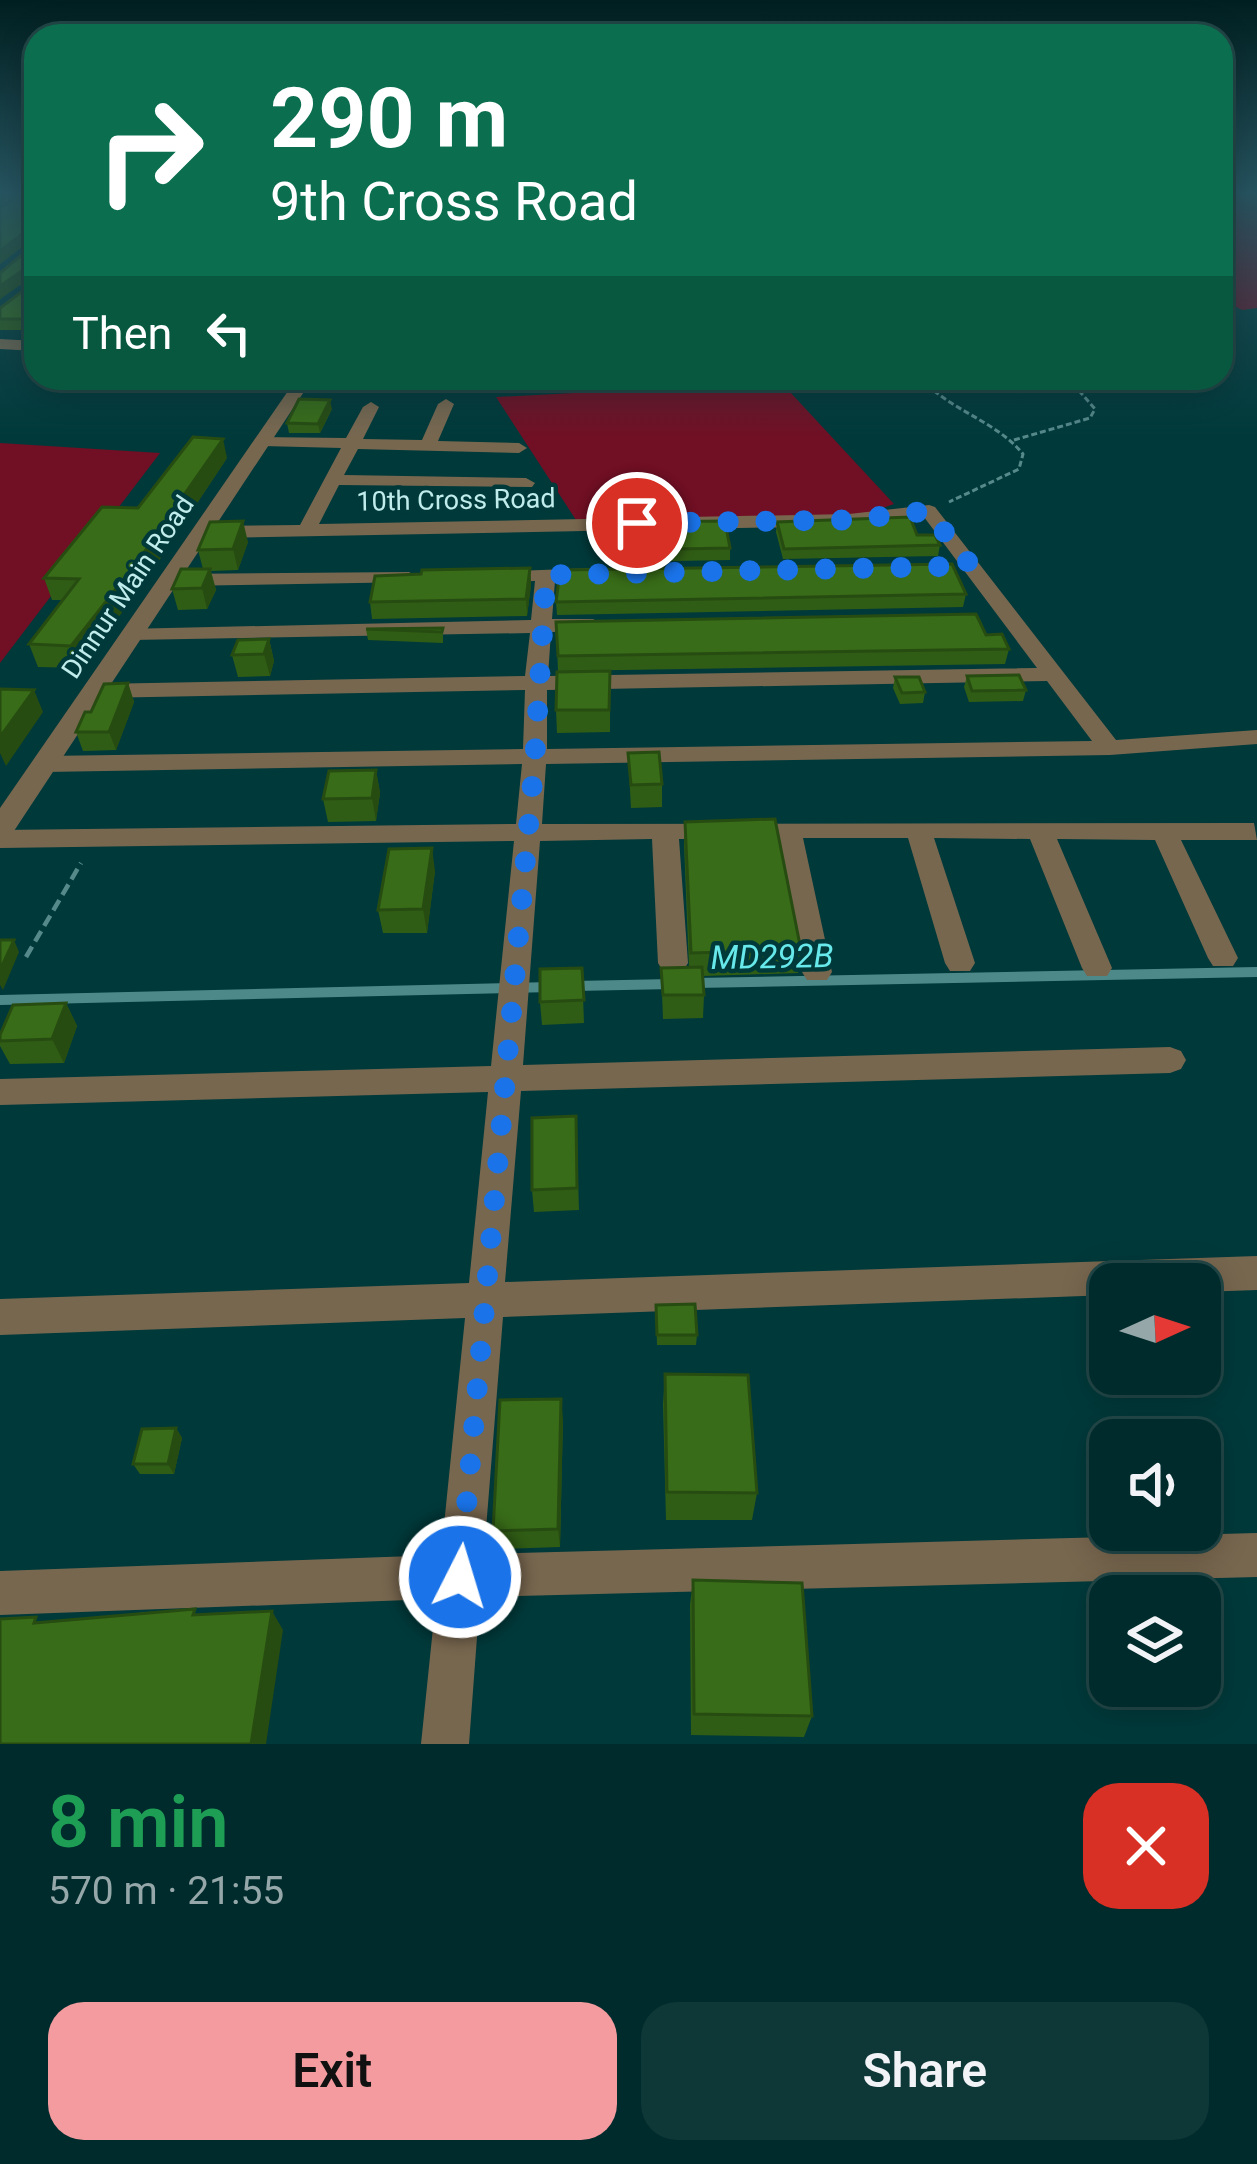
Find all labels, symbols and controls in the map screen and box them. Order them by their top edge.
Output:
text: 290 m [270,69,508,168]
icon: right [72,72,228,228]
text: 9th Cross Road [270,170,638,233]
icon: left [196,300,262,366]
text: Then [72,307,172,360]
pin [586,472,688,574]
street label: 10th Cross Road [356,482,556,518]
street label: Dinnur Main Road [55,490,201,684]
icon: arrive [604,490,670,556]
water label: MD292B [710,936,834,977]
north arrow [1089,1263,1221,1395]
map controls [1089,1263,1221,1707]
button: sound [1089,1419,1221,1551]
position arrow [397,1514,523,1640]
button: layers [1089,1575,1221,1707]
text: 8 min [48,1780,229,1865]
button: close [1083,1783,1209,1909]
text: 570 m · 21:55 [48,1868,284,1914]
button: Exit [48,2002,617,2140]
button: Share [641,2002,1209,2140]

